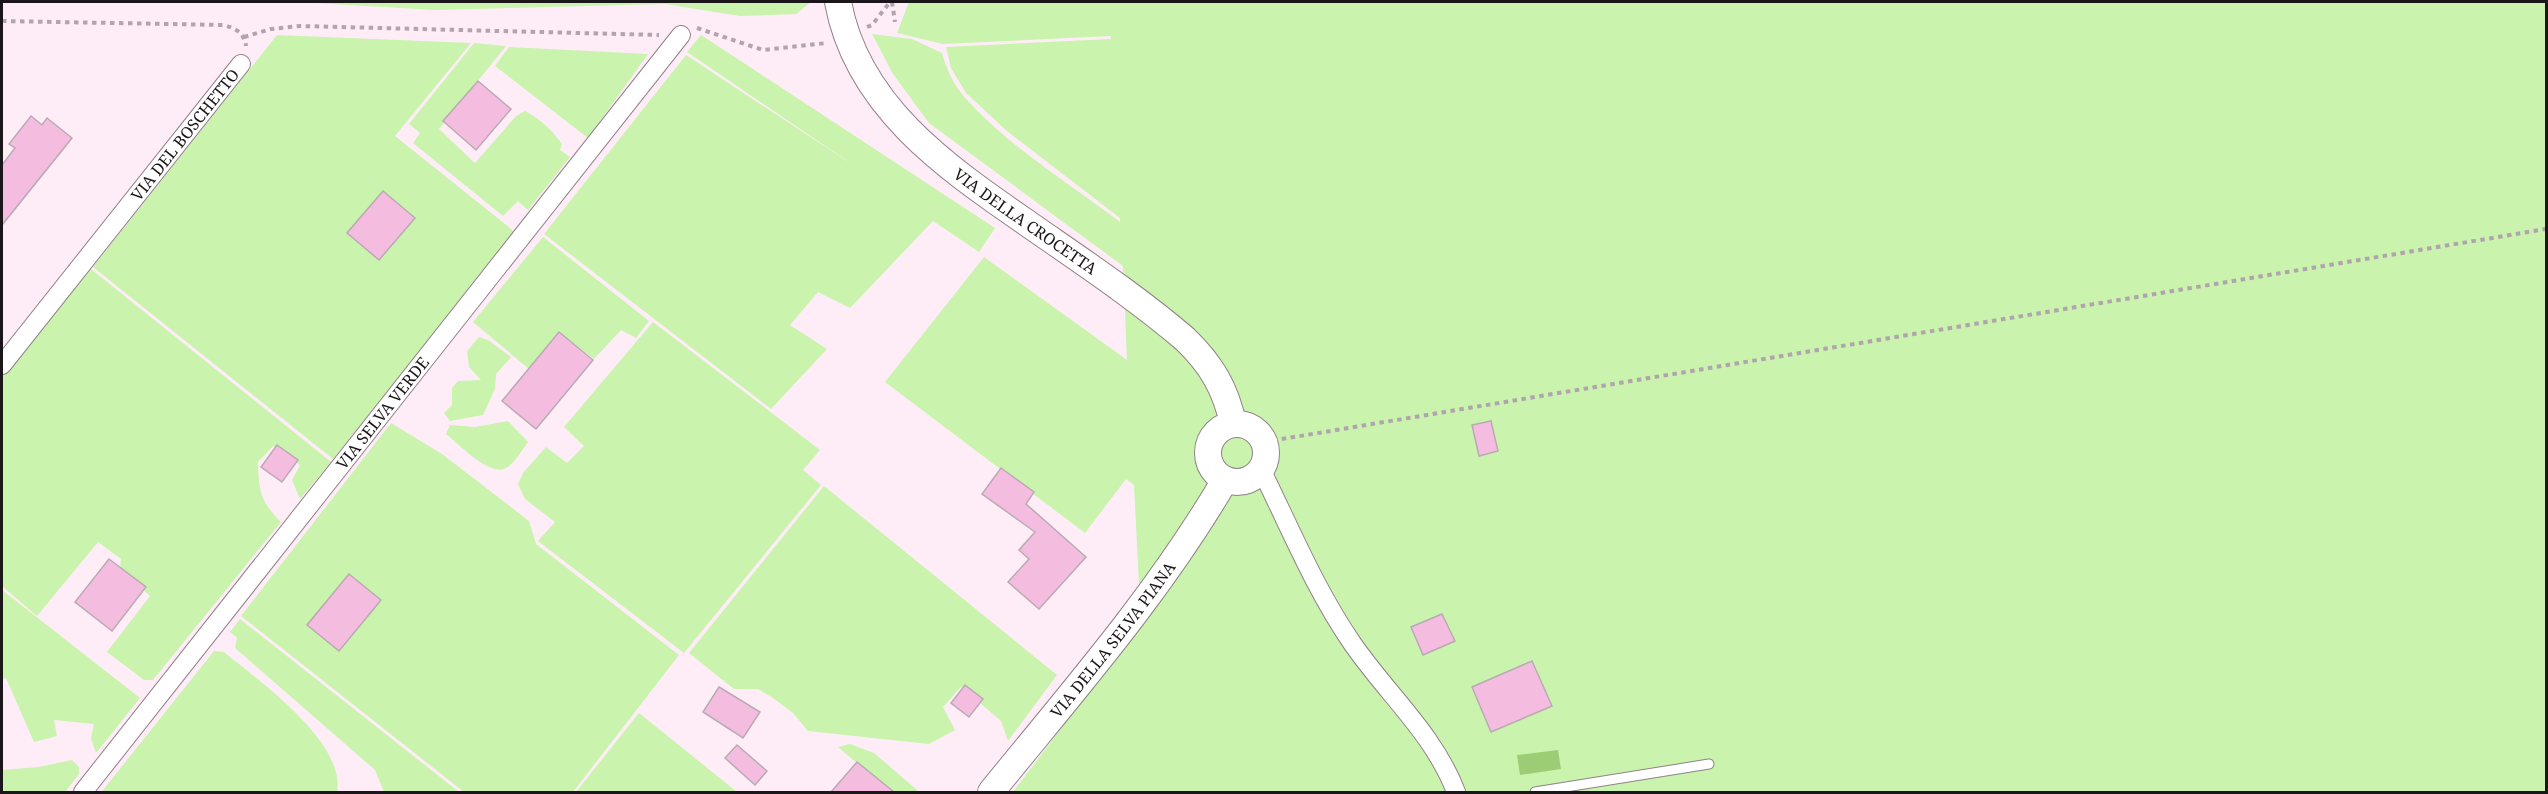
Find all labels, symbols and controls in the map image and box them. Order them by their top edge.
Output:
street label: VIA DEL BOSCHETTO [126,64,244,205]
street label: VIA DELLA CROCETTA [949,163,1102,280]
street label: VIA SELVA VERDE [331,352,434,474]
street label: VIA DELLA SELVA PIANA [1045,557,1181,723]

